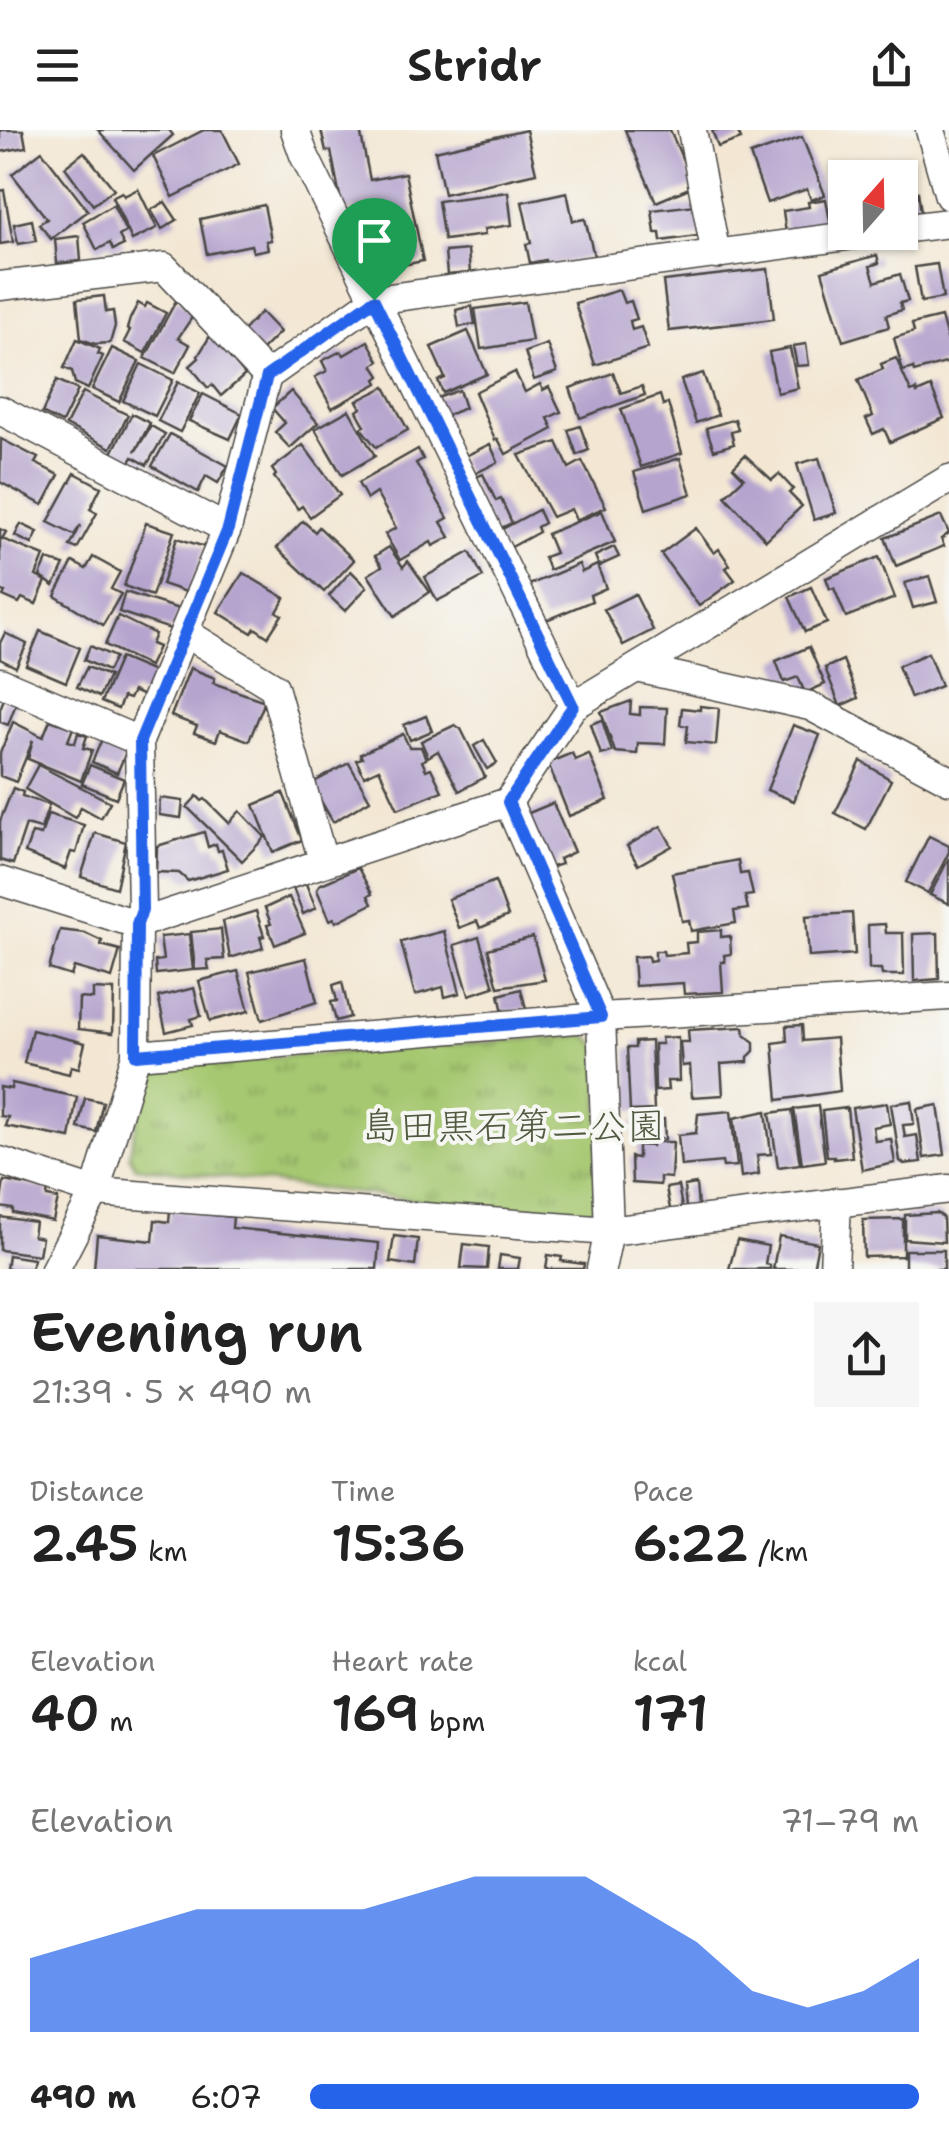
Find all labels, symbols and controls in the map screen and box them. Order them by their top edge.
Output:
text: Stridr [407,35,542,95]
icon: menu [30,38,85,93]
icon: share [864,38,919,93]
north arrow [828,160,918,250]
map controls [828,160,918,250]
pin [332,198,417,301]
icon: arrive [347,213,402,268]
park label: 島田黒石第二公園 [361,1100,665,1151]
text: Evening run [30,1295,363,1369]
button: share [814,1302,919,1407]
text: 21:39 · 5 × 490 m [30,1370,312,1413]
text: Distance [30,1472,145,1510]
text: Time [331,1472,396,1510]
text: Pace [633,1472,694,1510]
text: 2.45 [30,1510,138,1577]
text: 15:36 [331,1510,466,1577]
text: 6:22 [633,1510,749,1577]
text: km [138,1532,188,1570]
text: /km [749,1532,808,1570]
text: Elevation [30,1642,155,1680]
text: Heart rate [331,1642,474,1680]
text: kcal [633,1642,687,1680]
text: 40 [30,1680,100,1747]
text: 169 [331,1680,419,1747]
text: 171 [633,1680,708,1747]
text: m [100,1702,134,1740]
text: bpm [419,1702,485,1740]
text: Elevation [30,1799,173,1842]
text: 71–79 m [780,1799,919,1842]
text: 490 m [30,2075,136,2118]
text: 6:07 [190,2075,262,2118]

